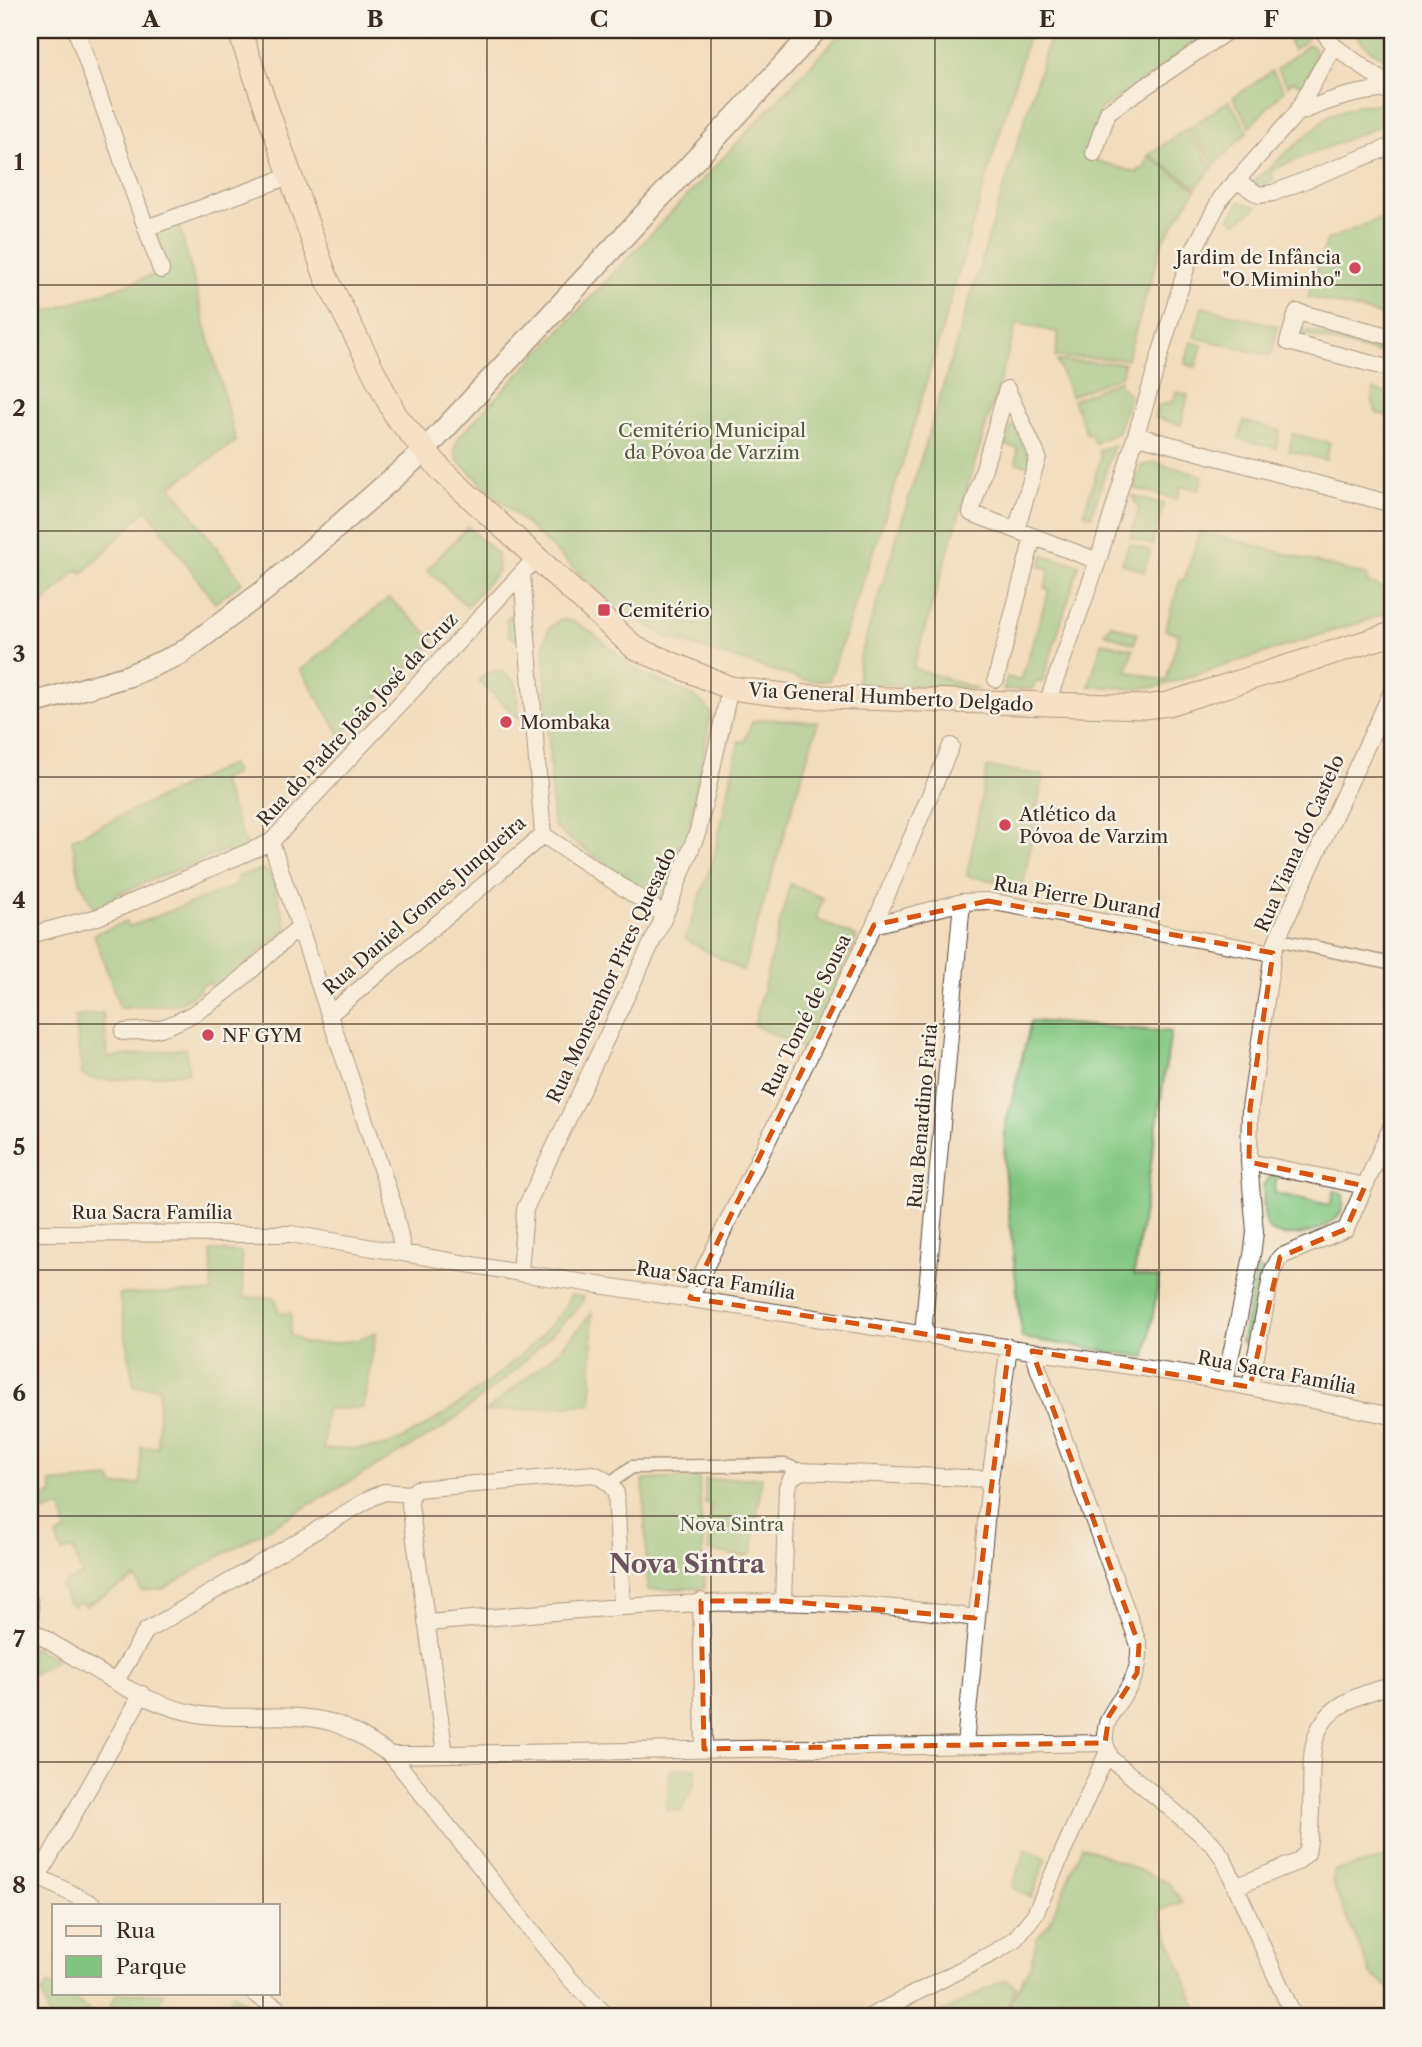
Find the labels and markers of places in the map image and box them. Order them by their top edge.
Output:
place label: Jardim de Infância "O Miminho" [1173,246,1341,291]
marker: Jardim de Infância "O Miminho" [1347,260,1363,276]
place label: Cemitério [618,599,710,622]
marker: Cemitério [596,602,612,618]
place label: Mombaka [520,711,610,734]
marker: Mombaka [498,714,514,730]
place label: Atlético da Póvoa de Varzim [1018,803,1169,848]
marker: Atlético da Póvoa de Varzim [997,817,1013,833]
place label: NF GYM [222,1024,302,1047]
marker: NF GYM [200,1027,216,1043]

